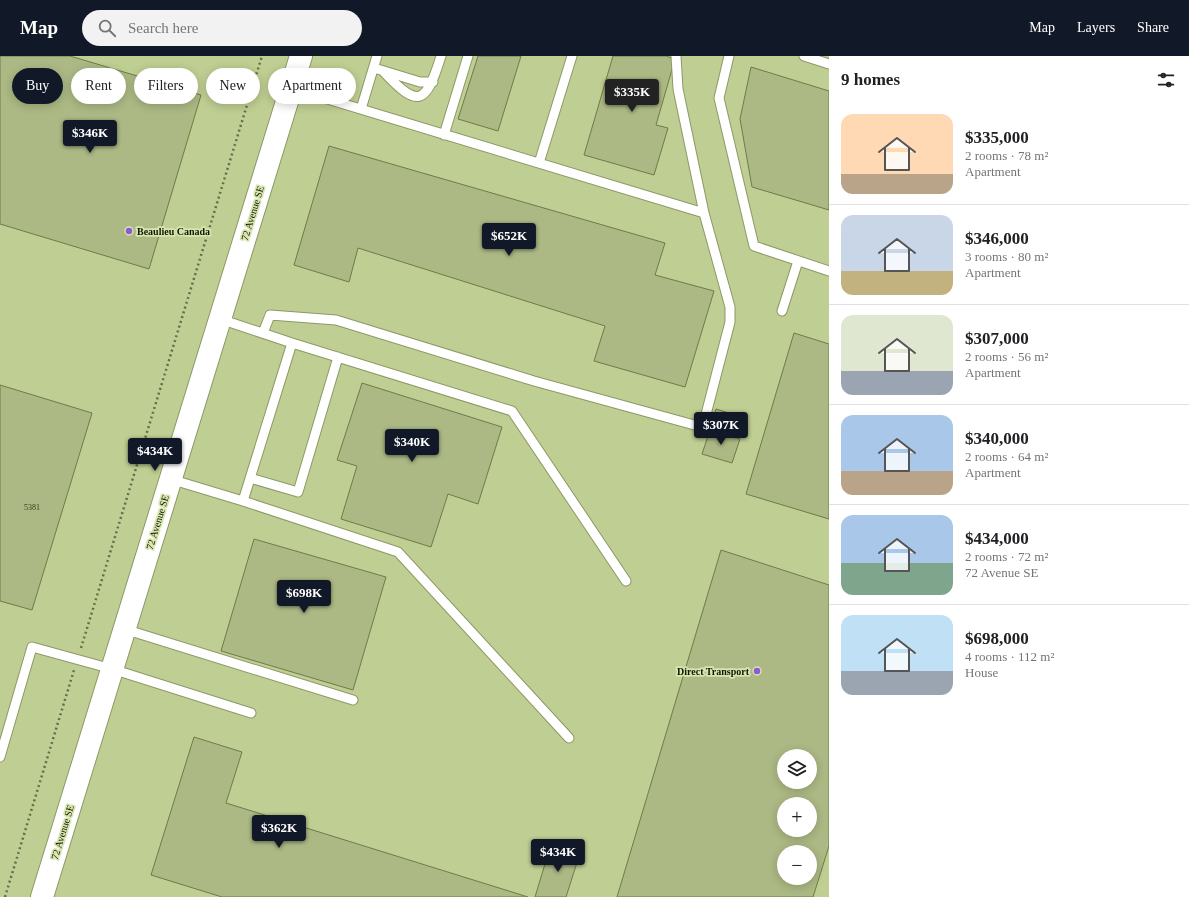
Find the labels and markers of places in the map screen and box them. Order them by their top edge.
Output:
pin: $335K [604,79,660,113]
pin: $346K [62,120,118,154]
pin: $652K [481,223,537,257]
marker: Beaulieu Canada [124,226,134,236]
place label: Beaulieu Canada [137,226,210,237]
pin: $307K [693,412,749,446]
pin: $340K [384,429,440,463]
pin: $434K [127,438,183,472]
pin: $698K [276,580,332,614]
place label: Direct Transport [677,666,750,677]
marker: Direct Transport [752,666,762,676]
pin: $362K [251,815,307,849]
pin: $434K [530,839,586,873]

